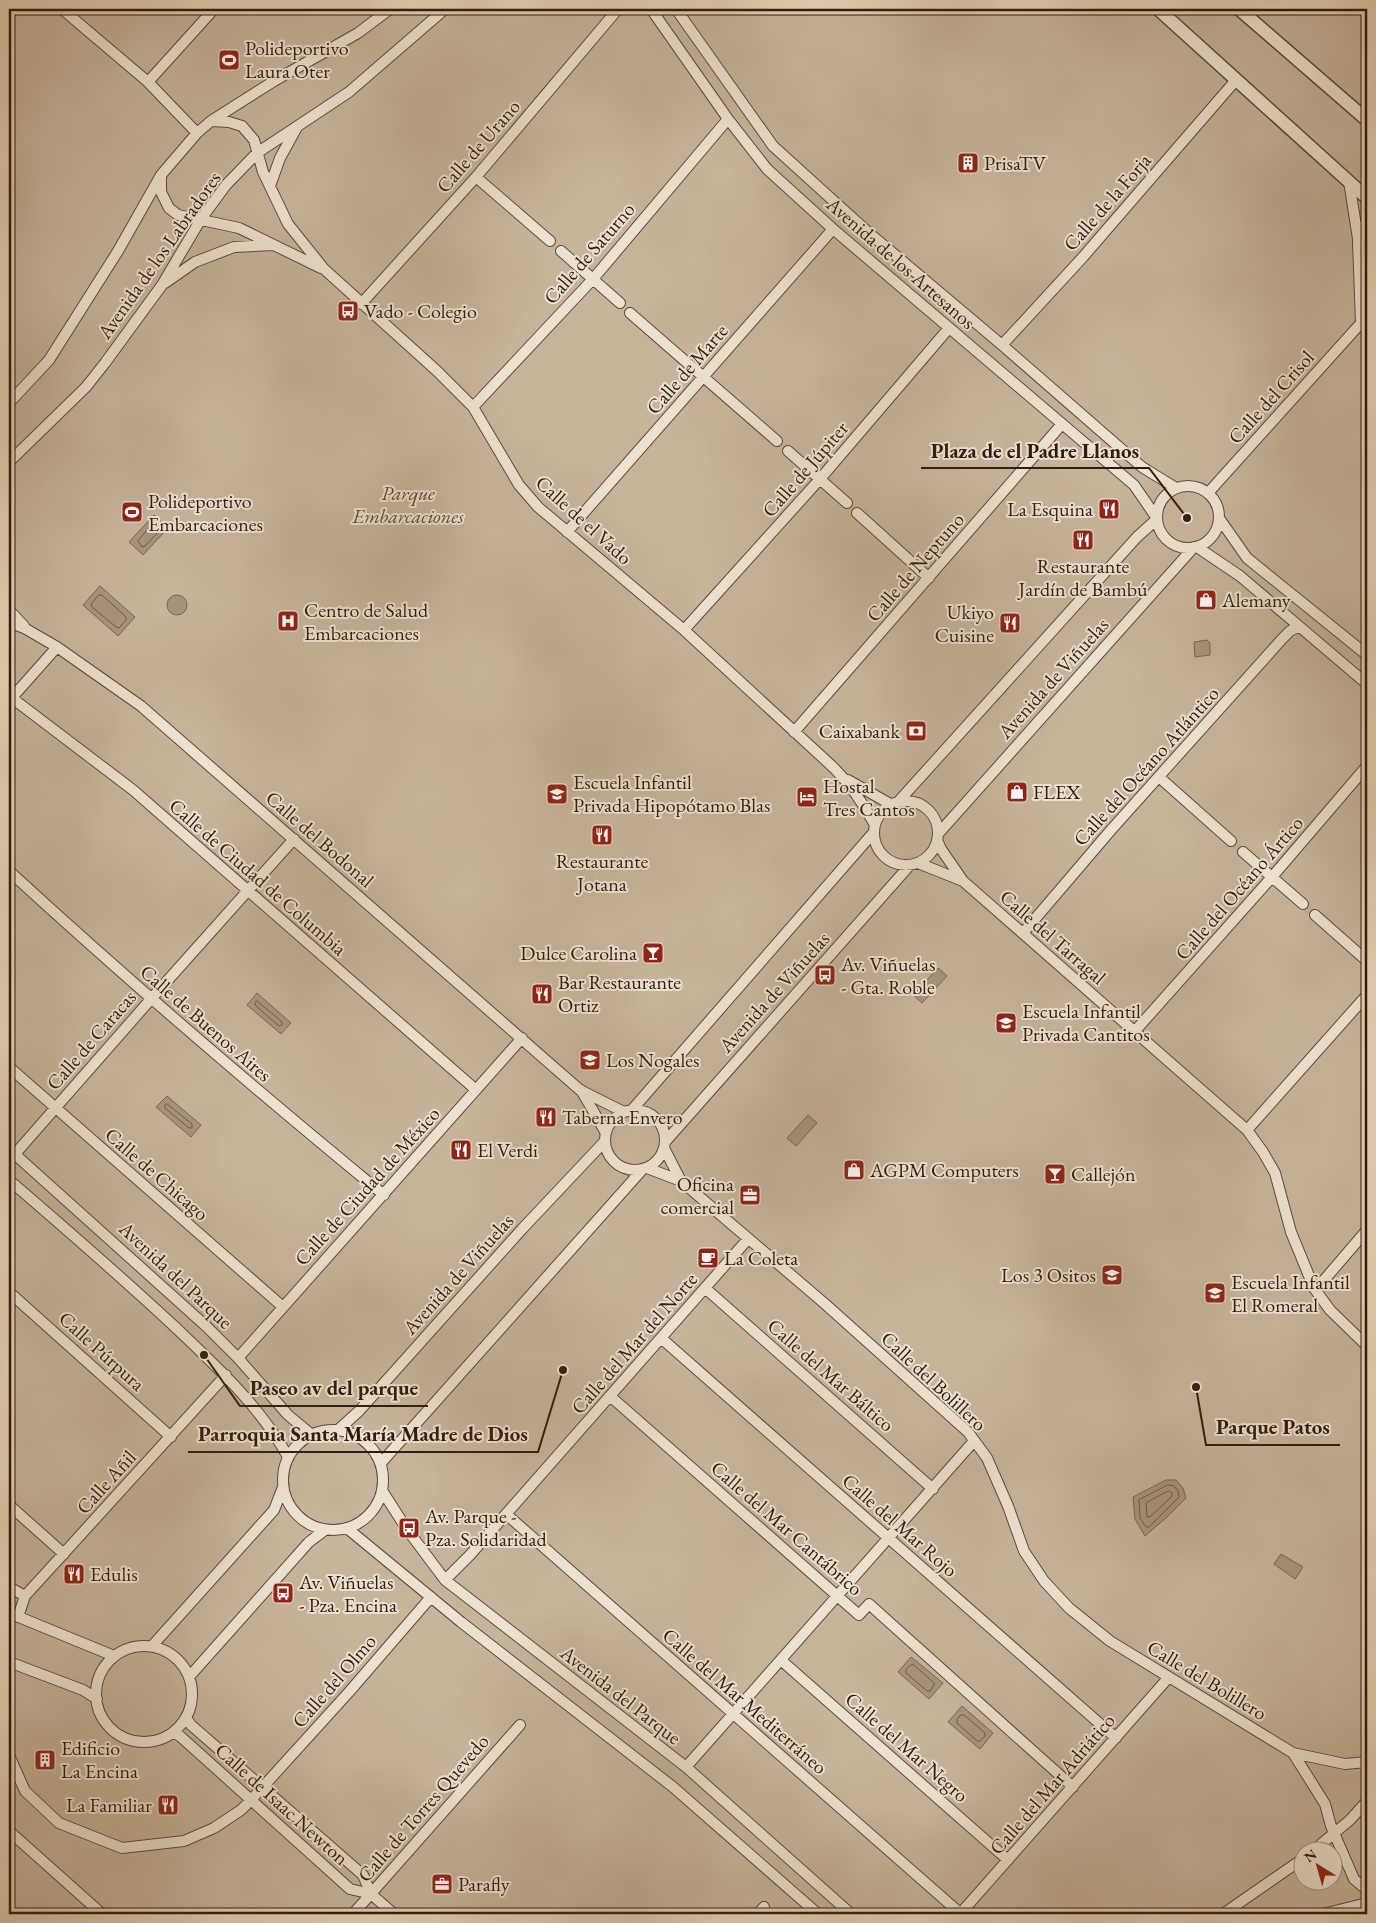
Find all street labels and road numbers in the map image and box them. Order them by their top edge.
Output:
street label: Calle de Urano [430,94,526,198]
street label: Calle de la Forja [1057,148,1157,256]
street label: Avenida de los Labradores [91,166,227,345]
street label: Avenida de los Artesanos [820,190,981,335]
street label: Calle de Saturno [538,197,640,309]
street label: Calle de Marte [640,318,734,420]
street label: Calle del Crisol [1222,345,1320,449]
street label: Calle de Júpiter [756,415,854,522]
street label: Calle de el Vado [530,470,638,570]
street label: Calle de Neptuno [860,507,970,627]
street label: Avenida de Viñuelas [991,612,1114,745]
street label: Calle del Océano Atlántico [1067,681,1225,851]
street label: Calle del Bodonal [260,785,380,893]
street label: Calle de Ciudad de Columbia [164,793,352,961]
street label: Calle del Océano Ártico [1169,810,1309,966]
street label: Calle del Tarragal [995,884,1112,990]
street label: Avenida de Viñuelas [712,926,835,1059]
street label: Calle de Buenos Aires [135,959,277,1087]
street label: Calle de Caracas [40,984,142,1096]
street label: Calle de Ciudad de México [289,1101,445,1271]
street label: Calle de Chicago [100,1122,214,1226]
street label: Avenida de Viñuelas [396,1208,519,1341]
street label: Avenida del Parque [113,1215,238,1335]
street label: Calle del Mar del Norte [565,1266,703,1419]
street label: Calle Púrpura [53,1305,151,1397]
street label: Calle del Mar Báltico [762,1313,900,1437]
street label: Calle del Bolillero [876,1325,992,1437]
street label: Calle Añil [70,1444,142,1520]
street label: Calle del Mar Cantábrico [706,1455,868,1601]
street label: Calle del Mar Rojo [837,1468,963,1582]
street label: Calle del Mar Mediterráneo [657,1622,833,1780]
street label: Calle del Olmo [286,1629,382,1733]
street label: Calle del Bolillero [1142,1634,1272,1726]
street label: Avenida del Parque [555,1639,687,1750]
street label: Calle del Mar Negro [840,1686,974,1808]
street label: Calle del Mar Adriático [983,1708,1121,1860]
street label: Calle de Torres Quevedo [352,1729,494,1887]
street label: Calle de Isaac Newton [210,1737,355,1871]

